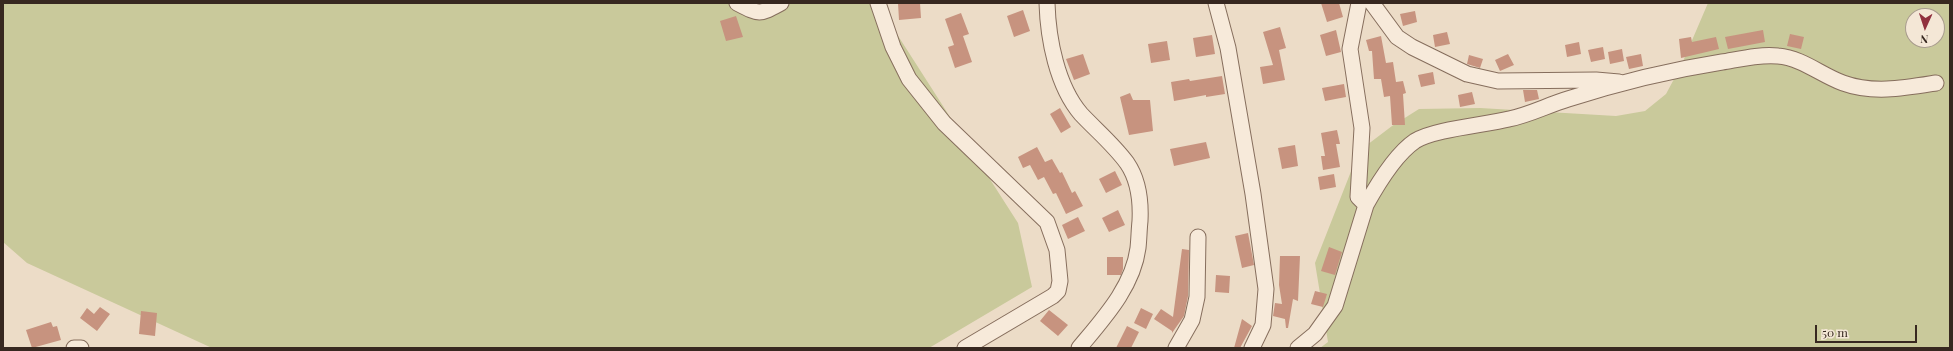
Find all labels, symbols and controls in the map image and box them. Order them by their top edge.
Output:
north arrow [1905,8,1945,48]
text: N [1920,32,1929,47]
scale bar [1817,317,1919,343]
text: 50 m [1822,324,1848,340]

